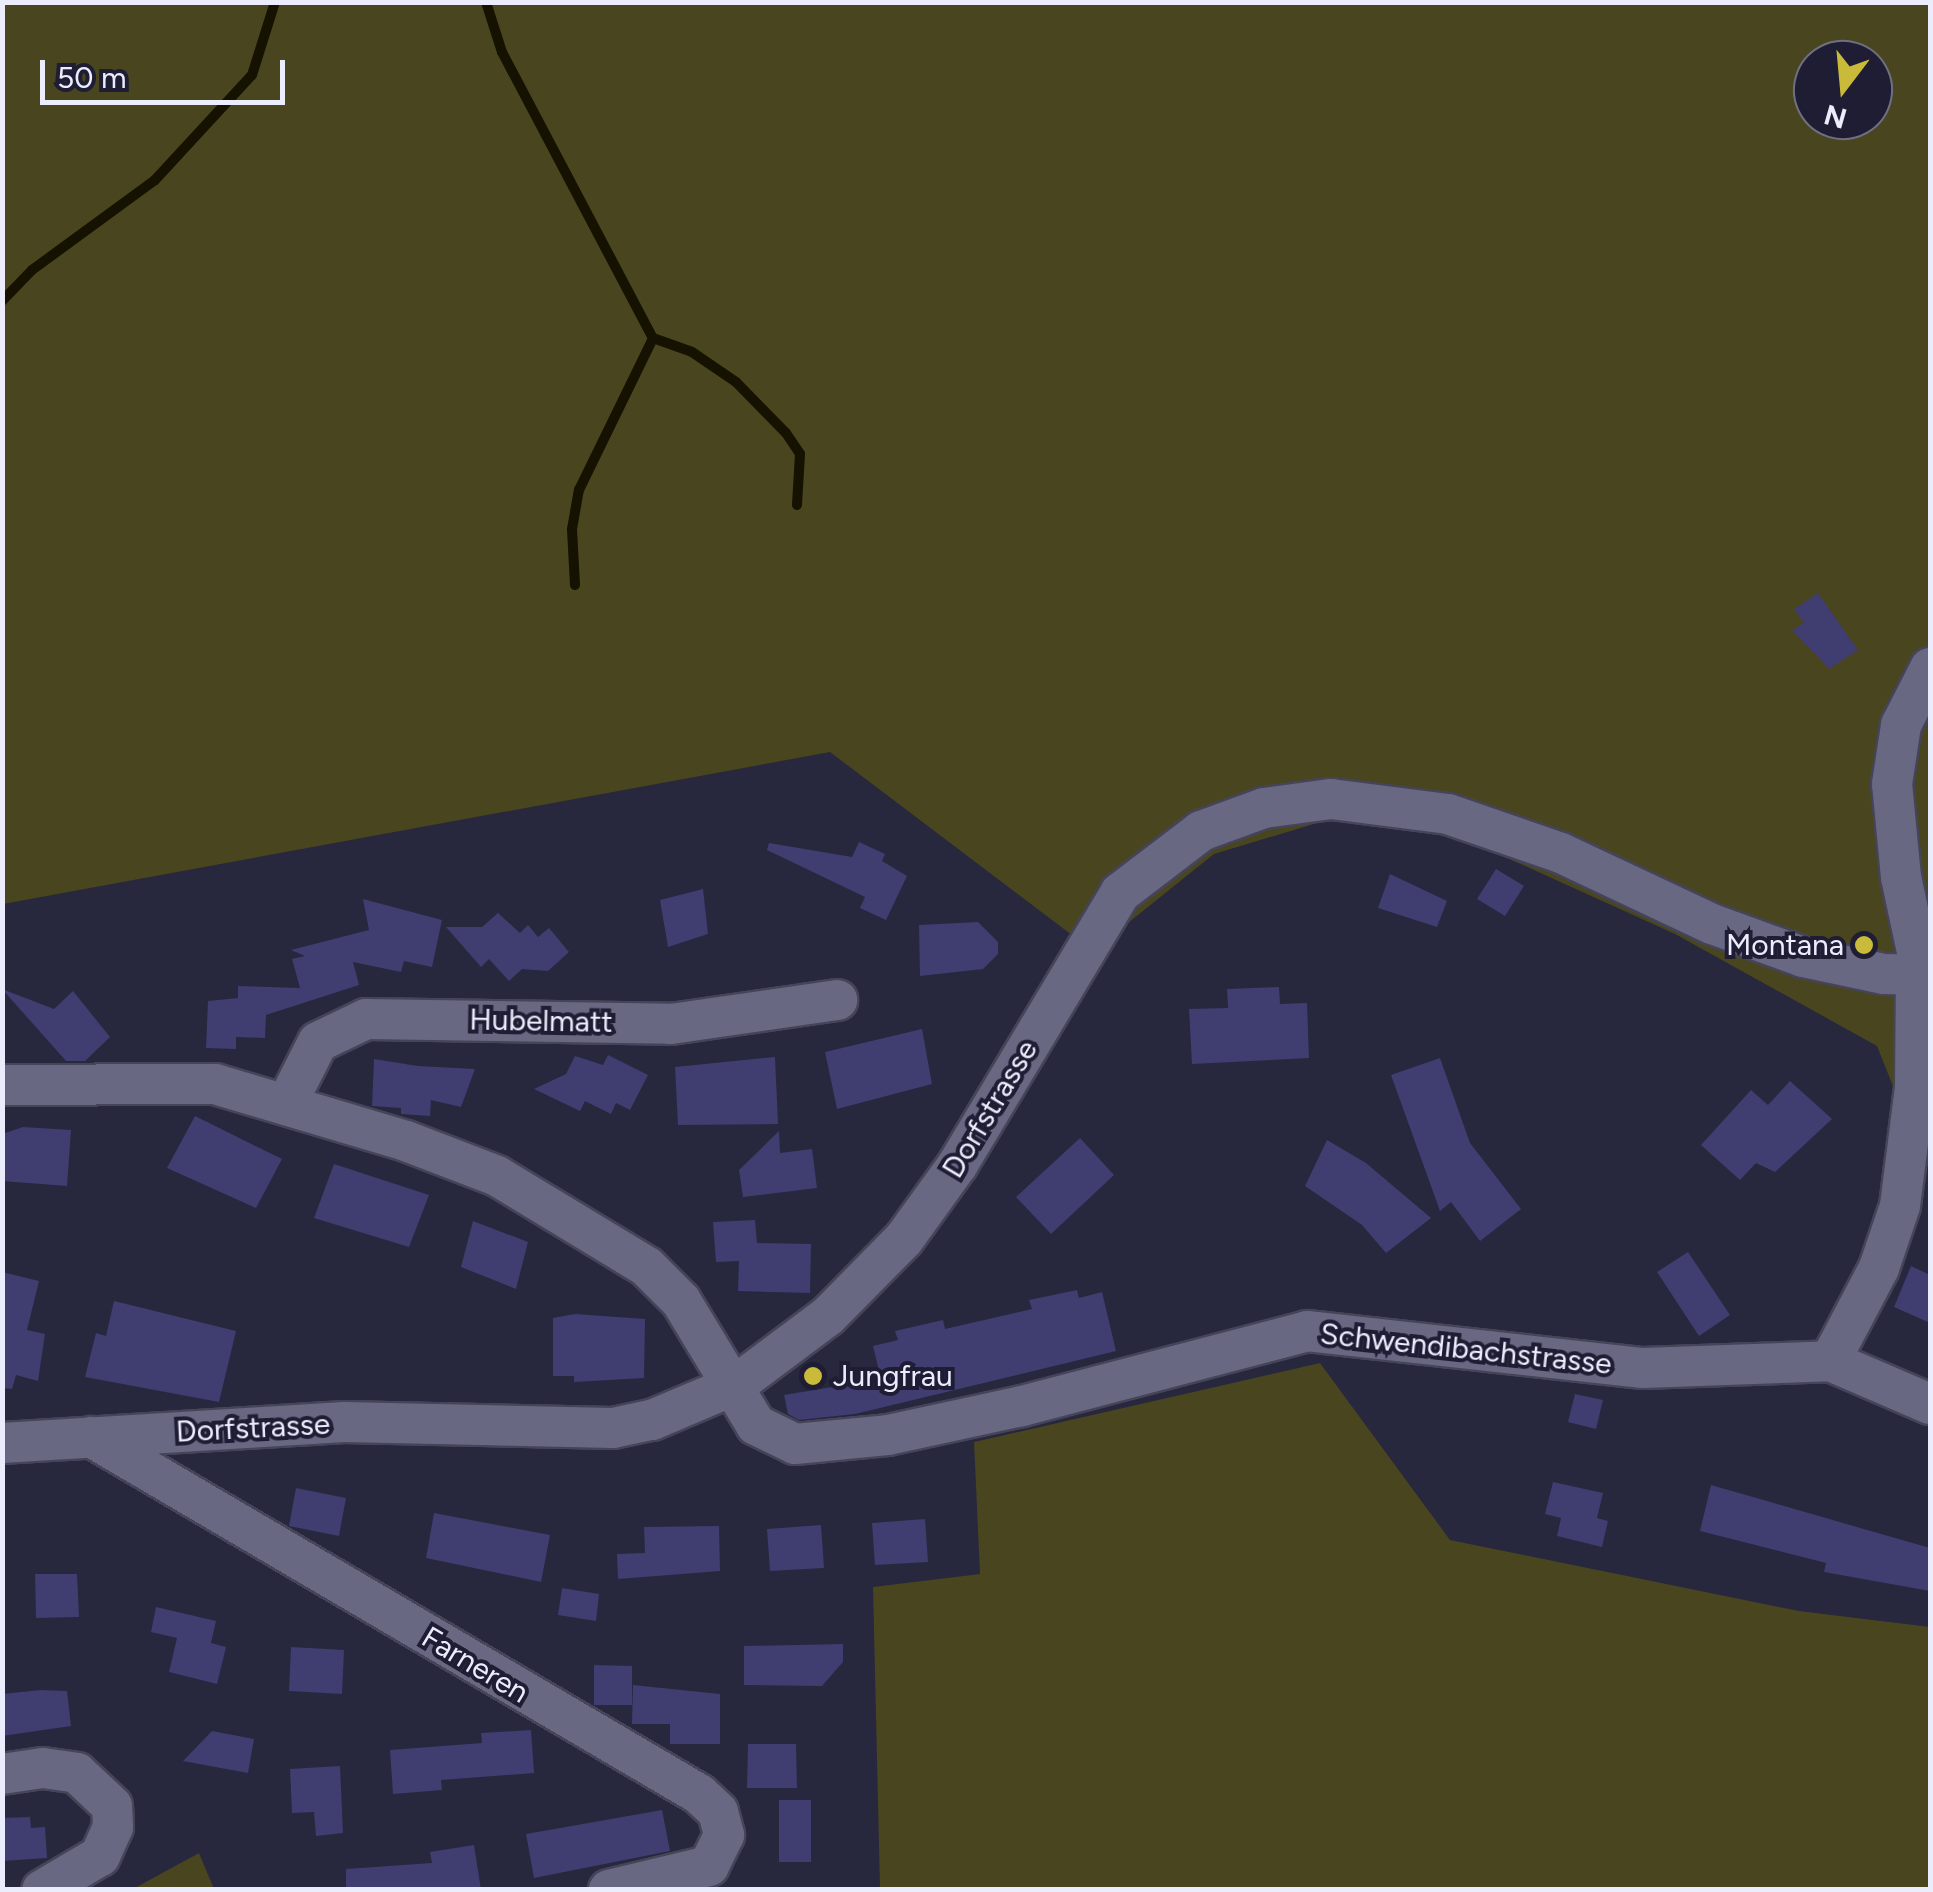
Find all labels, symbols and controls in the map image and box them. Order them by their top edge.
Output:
scale bar [45,40,290,102]
north arrow [1793,40,1893,140]
text: 50 m [57,59,126,96]
text: N [1820,98,1850,136]
place label: Montana [1726,927,1844,963]
marker: Montana [1853,934,1875,956]
street label: Hubelmatt [469,1002,613,1040]
street label: Dorfstrasse [935,1034,1045,1184]
street label: Schwendibachstrasse [1318,1316,1614,1382]
place label: Jungfrau [833,1358,953,1394]
marker: Jungfrau [802,1365,824,1387]
street label: Dorfstrasse [175,1406,331,1450]
street label: Farneren [415,1619,535,1711]

